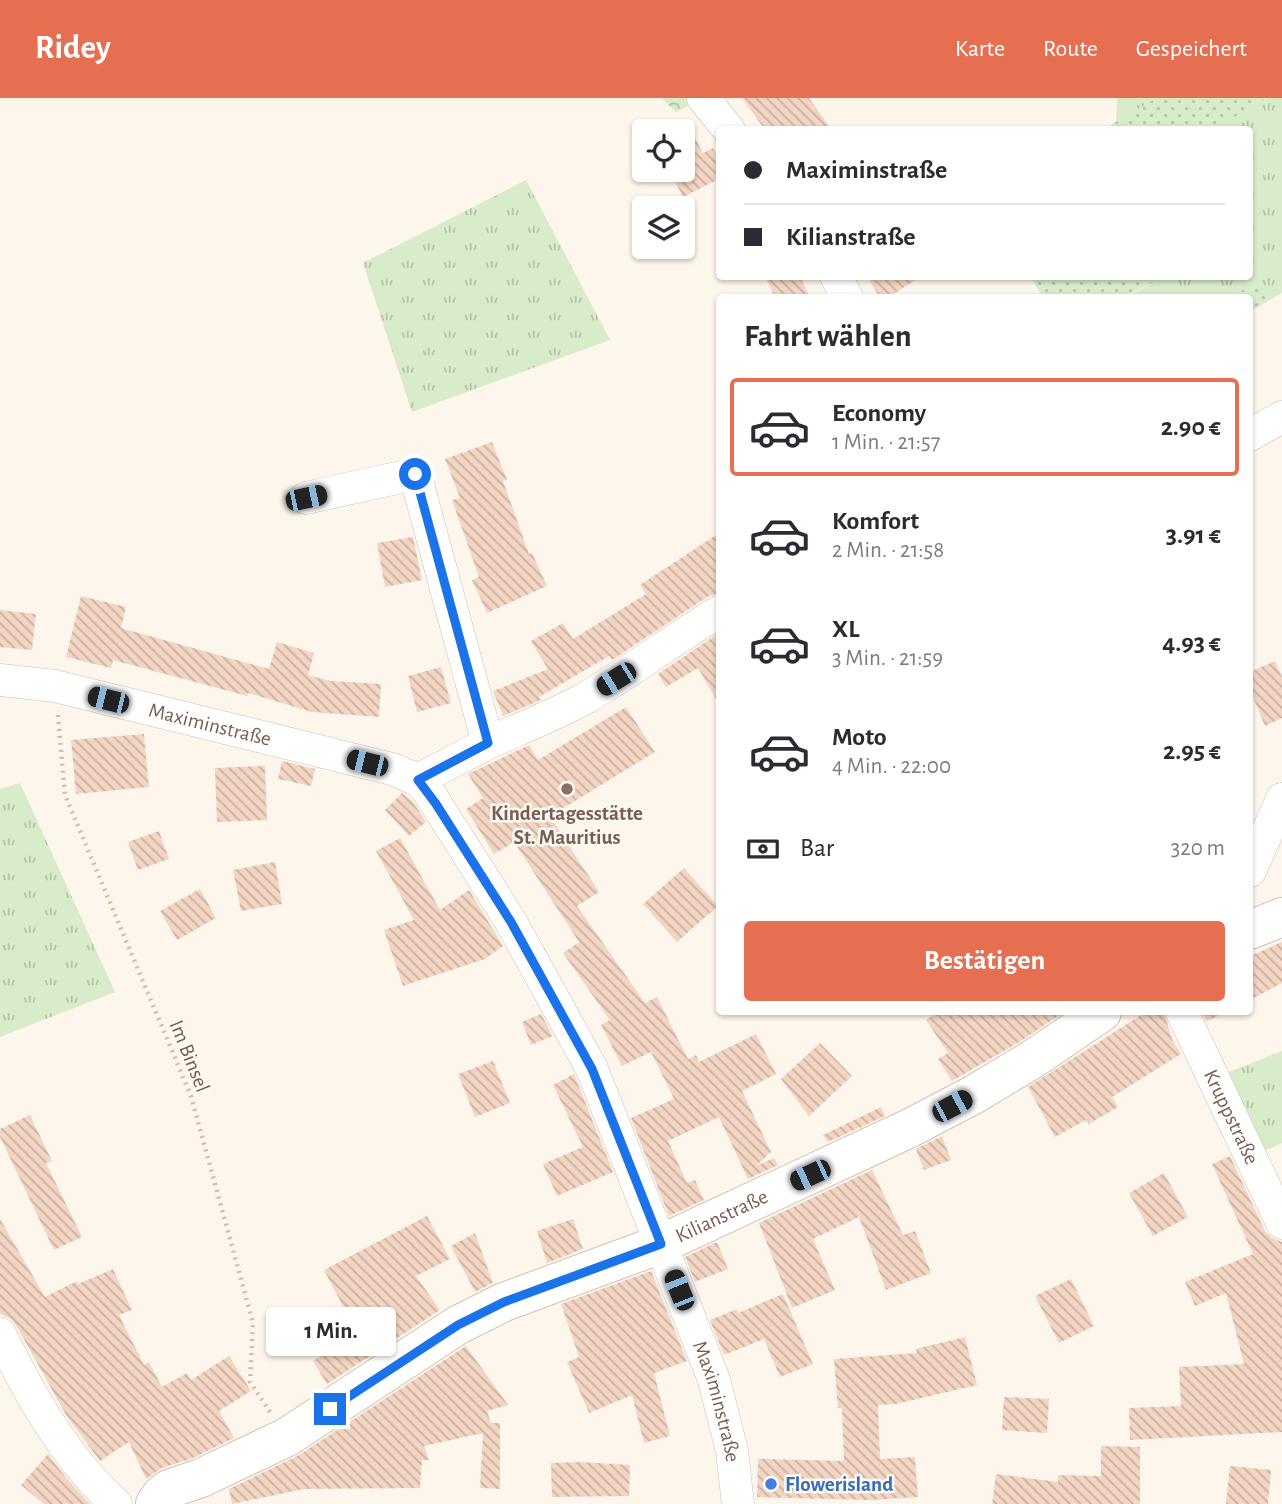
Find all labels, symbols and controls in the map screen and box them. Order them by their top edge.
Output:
text: Ridey [35,32,111,65]
text: Karte [955,37,1005,61]
text: Route [1043,37,1098,61]
text: Gespeichert [1136,37,1247,61]
map controls [632,119,695,259]
button: locate [632,119,695,182]
text: Maximinstraße [786,157,947,183]
button: layers [632,196,695,259]
text: Kilianstraße [786,224,916,250]
text: Fahrt wählen [744,320,912,352]
icon: car [748,396,811,459]
text: Economy [832,400,926,426]
text: 2.90 € [1161,414,1221,440]
text: 1 Min. · 21:57 [832,431,940,454]
route start [399,458,431,490]
car [284,483,329,513]
icon: car [748,504,811,567]
text: Komfort [832,508,919,534]
text: 3.91 € [1166,522,1221,548]
text: 2 Min. · 21:58 [832,539,944,562]
icon: car [748,612,811,675]
text: XL [832,616,859,642]
text: 4.93 € [1162,630,1221,656]
text: 3 Min. · 21:59 [832,647,943,670]
car [593,659,640,699]
car [86,685,131,715]
street label: Maximinstraße [147,700,273,750]
icon: car [748,720,811,783]
text: Moto [832,724,887,750]
text: 2.95 € [1163,738,1221,764]
car [345,748,390,778]
text: 4 Min. · 22:00 [832,755,951,778]
marker: Kindertagesstätte St. Mauritius [559,781,575,797]
place label: Kindertagesstätte St. Mauritius [491,803,643,848]
icon: cash [744,830,782,868]
text: Bar [800,835,834,861]
text: 320 m [1171,837,1225,860]
button: Bestätigen [744,921,1225,1001]
street label: Im Binsel [166,1017,213,1095]
street label: Kruppstraße [1200,1066,1263,1168]
car [929,1087,976,1125]
car [787,1157,834,1193]
street label: Kilianstraße [672,1186,771,1247]
car [662,1267,697,1313]
callout: 1 Min. [265,1308,395,1356]
text: 1 Min. [304,1320,358,1343]
street label: Maximinstraße [689,1338,743,1463]
route end [314,1393,346,1425]
place label: Flowerisland [785,1474,893,1495]
marker: Flowerisland [763,1476,779,1492]

